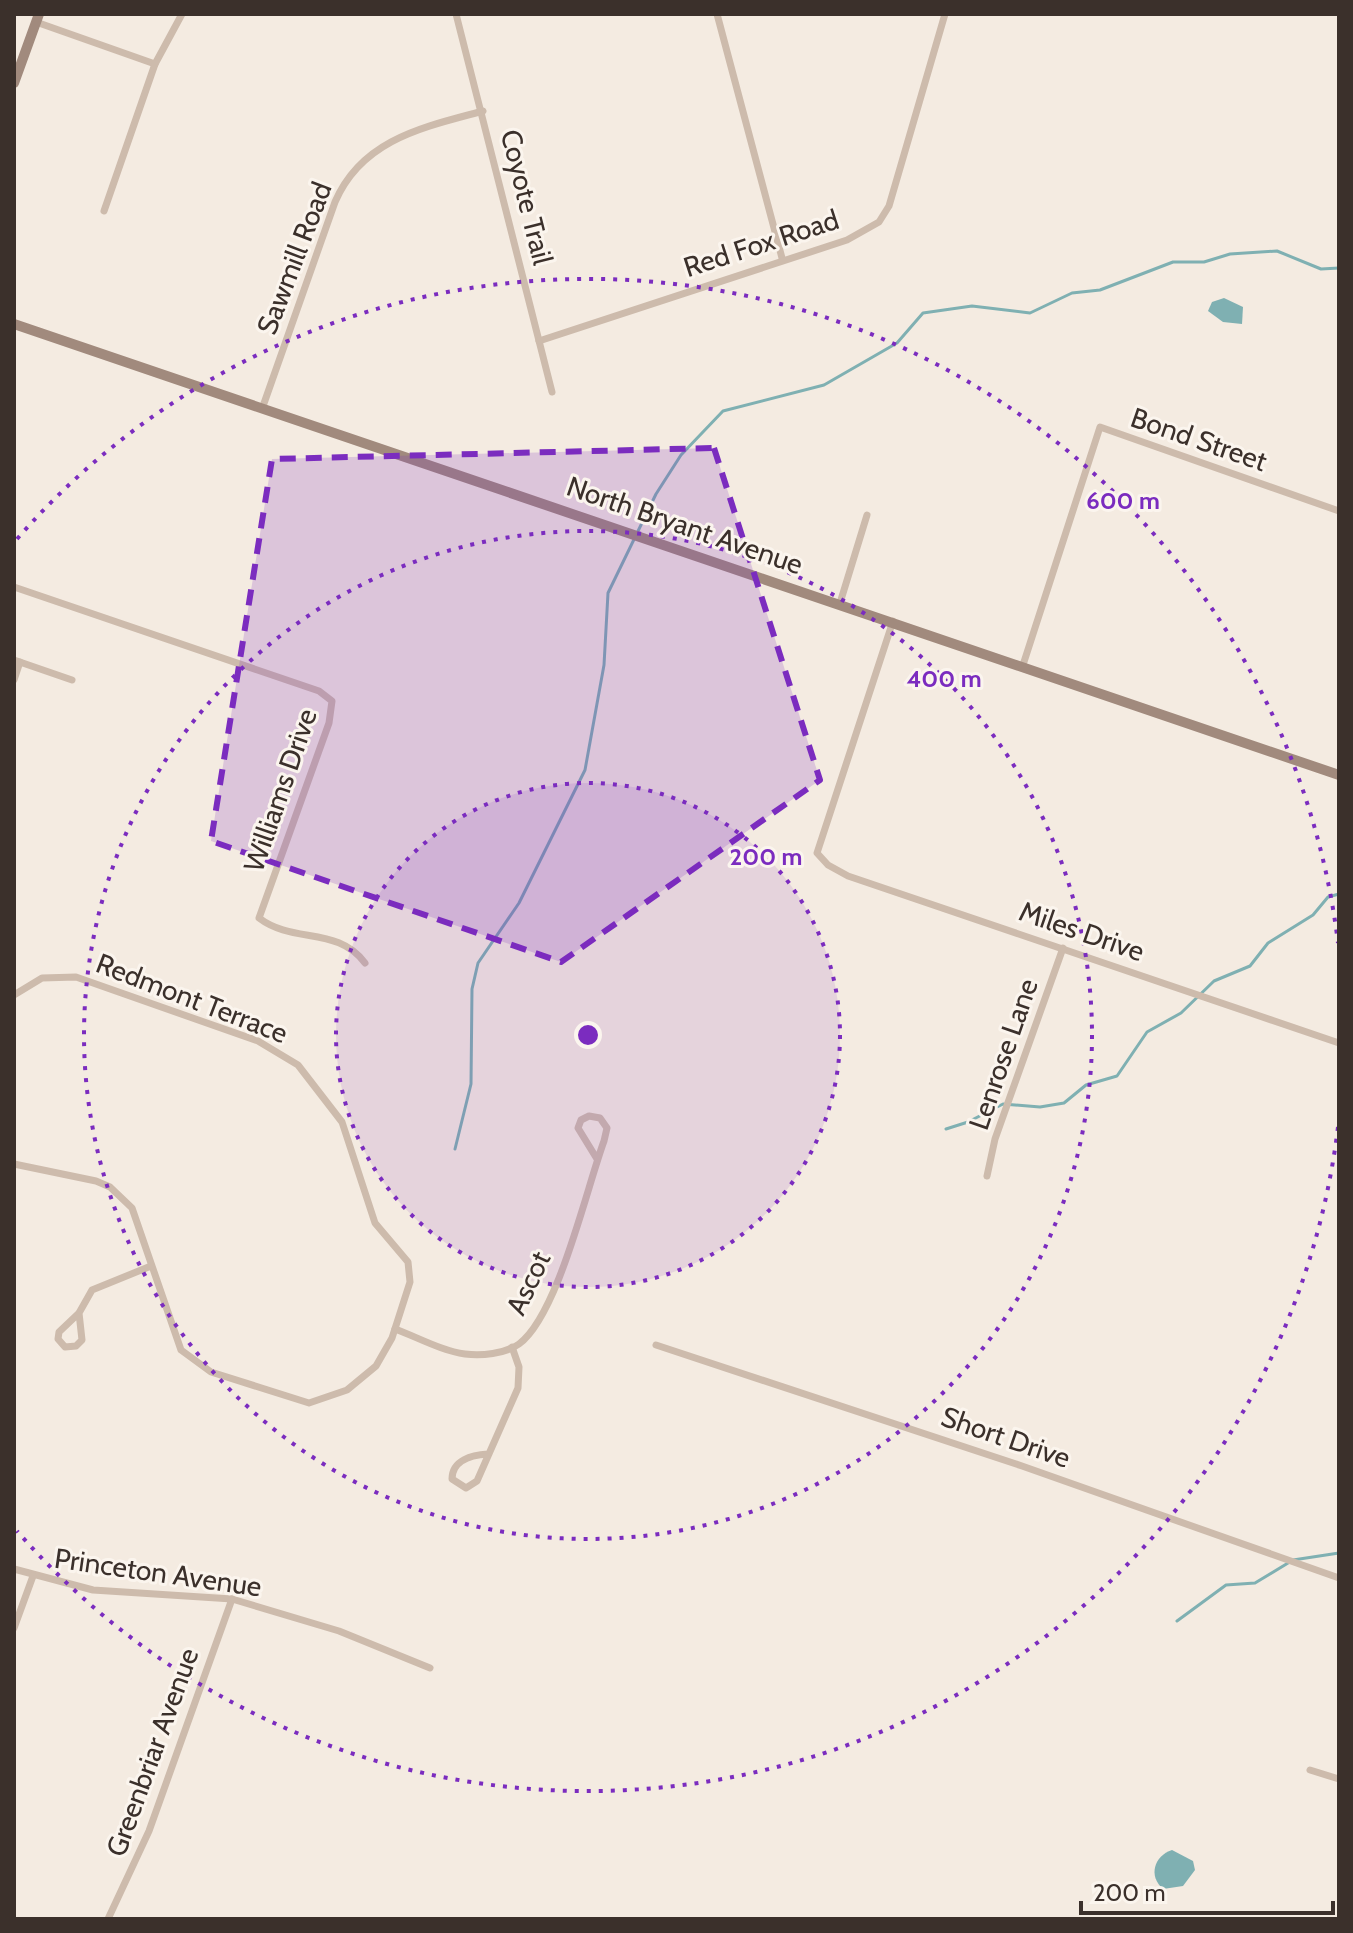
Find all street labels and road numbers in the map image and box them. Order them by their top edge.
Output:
street label: Coyote Trail [494,126,560,268]
street label: Sawmill Road [249,177,339,339]
street label: Red Fox Road [679,202,843,284]
street label: Bond Street [1127,400,1271,478]
street label: North Bryant Avenue [563,469,807,581]
street label: Williams Drive [236,704,324,876]
street label: Miles Drive [1015,894,1149,968]
street label: Redmont Terrace [92,946,292,1050]
street label: Lenrose Lane [961,974,1045,1134]
street label: Ascot [499,1246,557,1320]
street label: Short Drive [937,1399,1075,1475]
street label: Princeton Avenue [52,1541,264,1603]
street label: Greenbriar Avenue [99,1643,205,1861]

